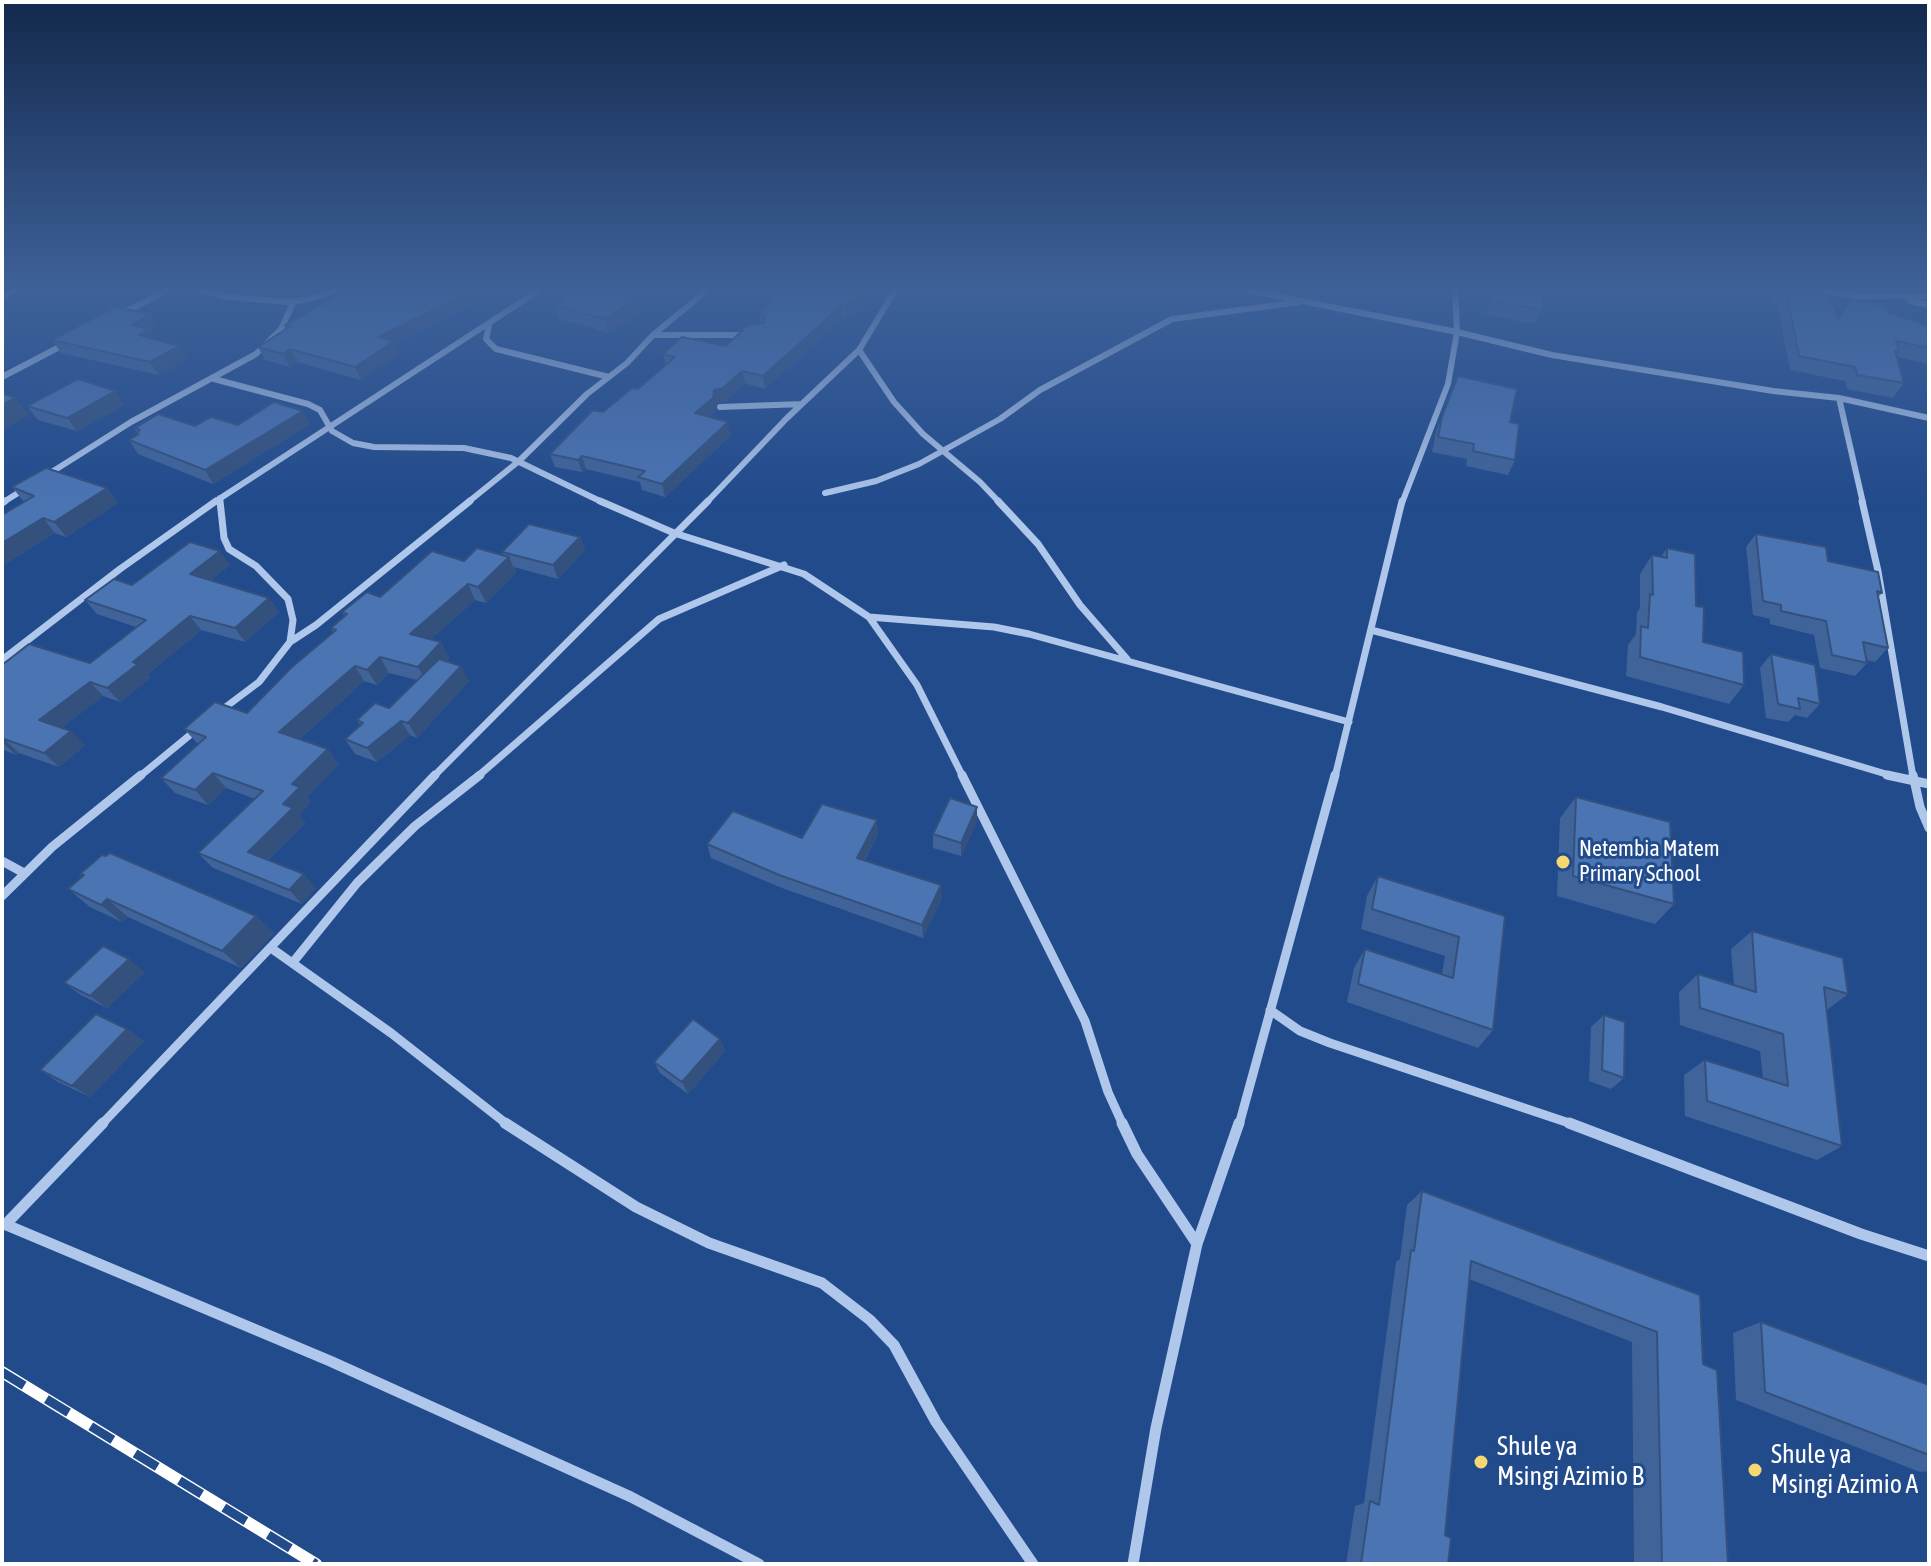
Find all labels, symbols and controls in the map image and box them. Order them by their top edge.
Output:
place label: Netembia Matem Primary School [1579,836,1720,888]
marker: Netembia Matem Primary School [1554,853,1572,871]
place label: Shule ya Msingi Azimio B [1497,1431,1644,1492]
place label: Shule ya Msingi Azimio A [1771,1439,1918,1500]
marker: Shule ya Msingi Azimio B [1472,1453,1490,1471]
marker: Shule ya Msingi Azimio A [1746,1461,1764,1479]

